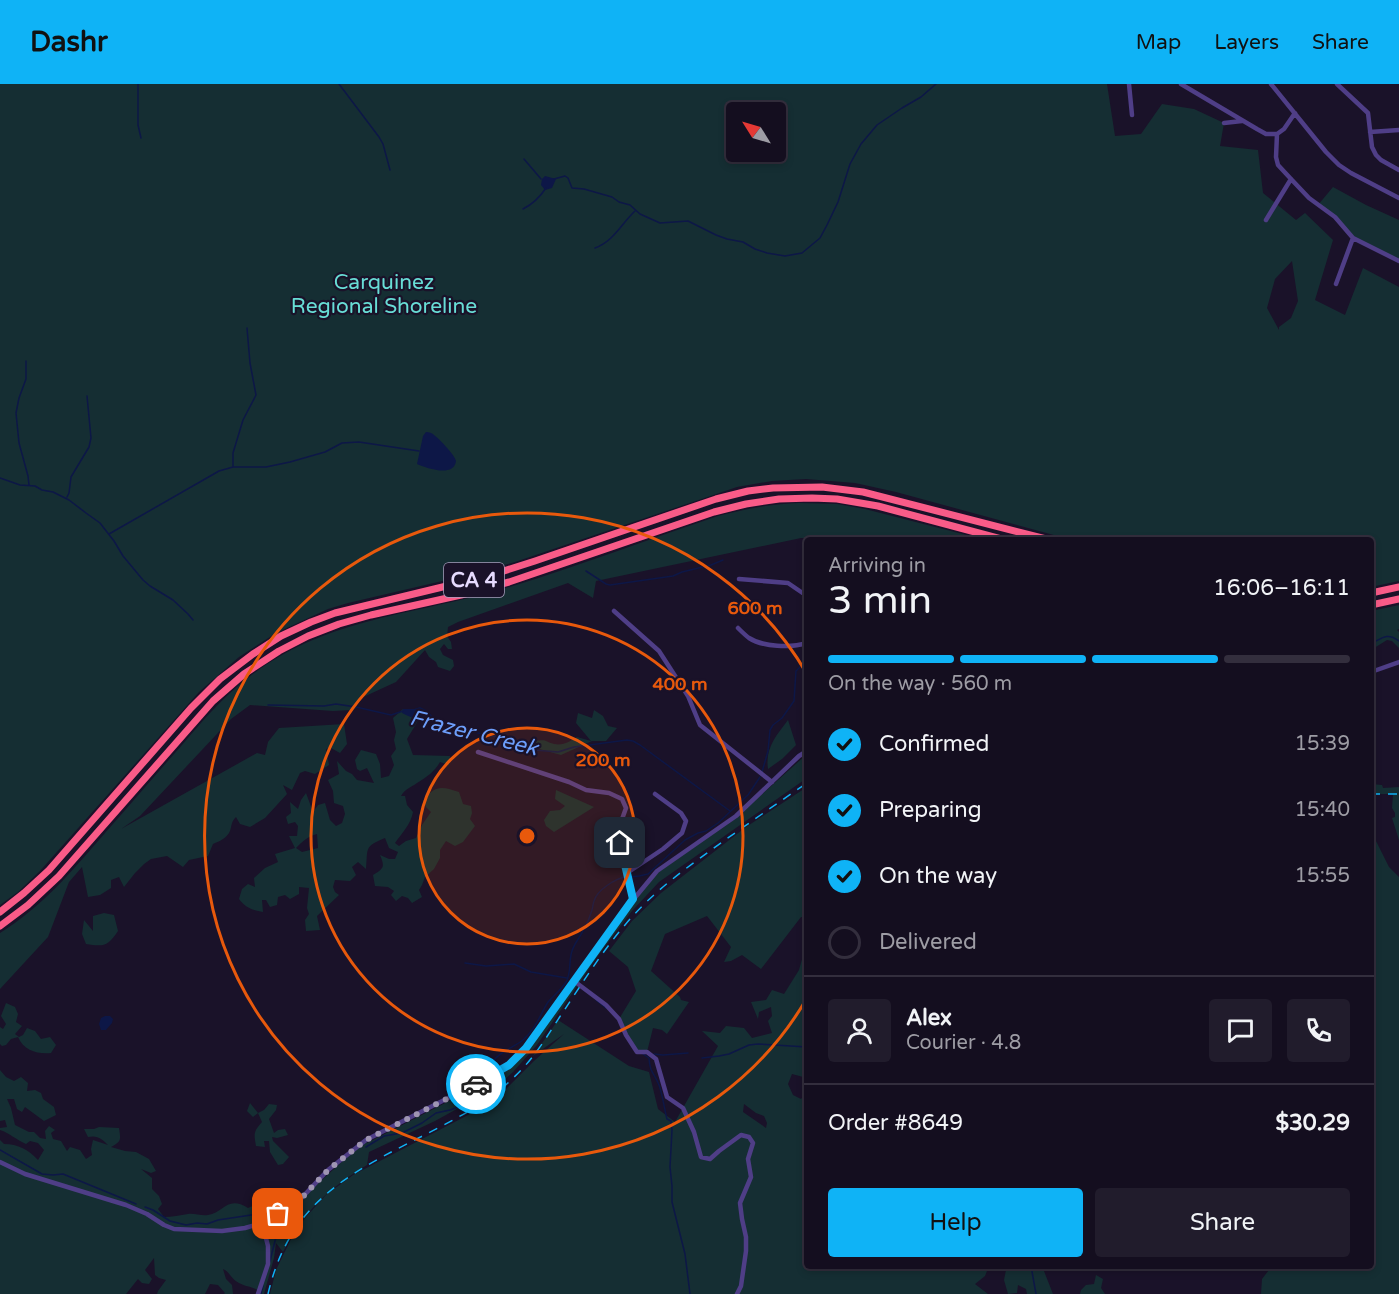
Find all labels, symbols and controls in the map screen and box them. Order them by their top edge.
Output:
text: Dashr [30,25,108,59]
text: Map [1136,30,1181,55]
text: Layers [1214,30,1279,55]
text: Share [1312,30,1369,55]
north arrow [726,102,786,162]
map controls [726,102,786,162]
park label: Carquinez Regional Shoreline [291,270,477,319]
text: Arriving in [828,554,926,578]
road number: CA 4 [444,563,504,597]
text: 16:06–16:11 [1213,575,1350,601]
text: 3 min [828,577,932,624]
text: 600 m [727,597,783,619]
text: On the way · 560 m [828,672,1012,696]
text: 400 m [652,673,708,695]
water label: Frazer Creek [407,704,543,762]
icon: check [828,728,861,761]
text: Confirmed [879,731,989,757]
text: 15:39 [1295,732,1350,756]
text: 200 m [575,749,631,771]
icon: check [828,794,861,827]
text: Preparing [879,797,982,823]
text: 15:40 [1295,798,1350,822]
pin [594,817,645,868]
centre of rings [517,826,537,846]
icon: home [603,826,636,859]
icon: check [828,860,861,893]
text: On the way [879,863,997,889]
text: 15:55 [1295,864,1350,888]
text: Delivered [879,929,977,955]
button: person [828,999,891,1062]
button: chat [1209,999,1272,1062]
button: phone [1287,999,1350,1062]
text: Alex [906,1005,952,1031]
text: Courier · 4.8 [906,1031,1021,1055]
courier [446,1054,506,1114]
icon: car [460,1068,493,1101]
text: Order #8649 [828,1110,963,1136]
text: $30.29 [1275,1110,1350,1136]
pin [252,1188,303,1239]
button: Help [828,1188,1083,1257]
button: Share [1095,1188,1350,1257]
icon: bag [261,1197,294,1230]

